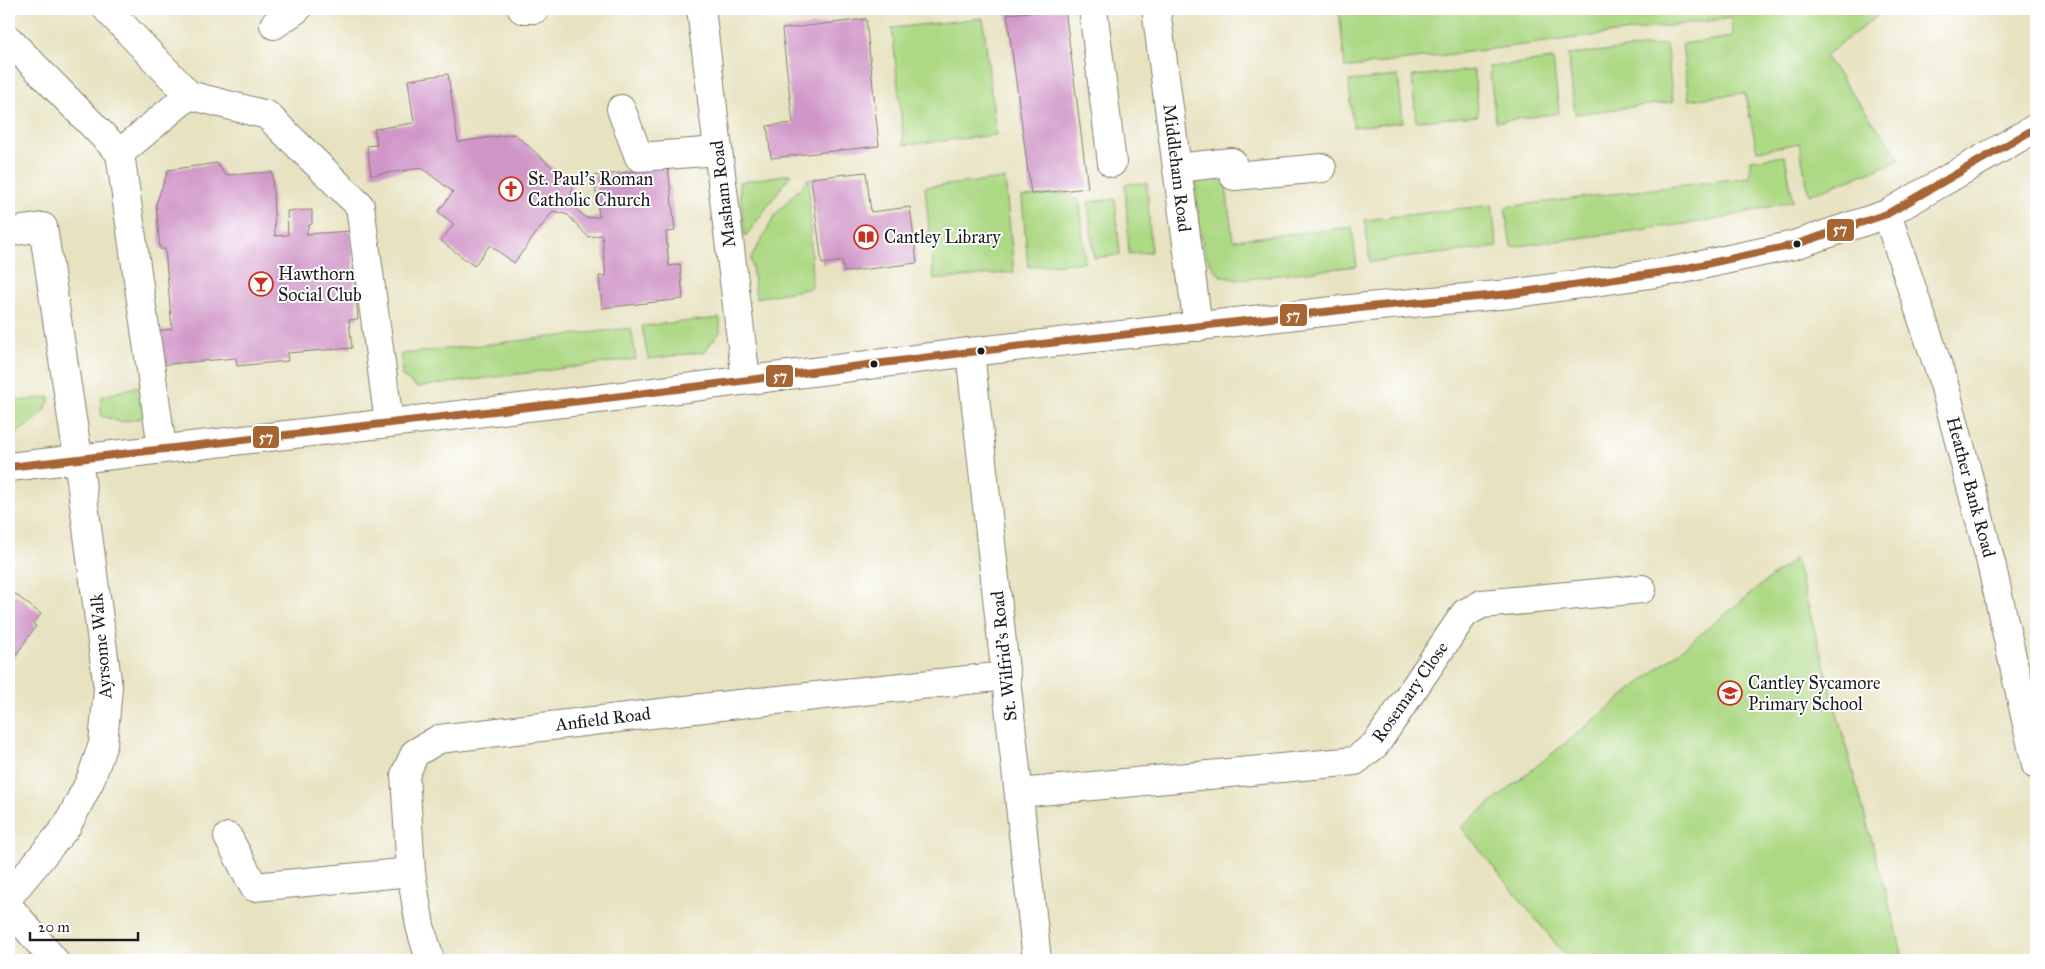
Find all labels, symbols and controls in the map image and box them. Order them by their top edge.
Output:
street label: Middleham Road [1158,103,1196,233]
street label: Masham Road [706,139,740,249]
place label: St. Paul's Roman Catholic Church [528,168,654,211]
church icon: St. Paul's Roman Catholic Church [498,176,524,202]
line badge: 57 [1826,218,1855,242]
text: 57 [1833,221,1848,238]
library icon: Cantley Library [853,224,879,250]
place label: Cantley Library [884,226,1001,248]
unlabelled marker [1792,239,1802,249]
place label: Hawthorn Social Club [278,263,362,306]
bar icon: Hawthorn Social Club [248,271,274,297]
line badge: 57 [1279,303,1308,327]
text: 57 [1286,307,1301,324]
unlabelled marker [976,346,986,356]
unlabelled marker [869,359,879,369]
line badge: 57 [765,364,794,388]
text: 57 [773,368,788,385]
street label: Heather Bank Road [1942,414,2000,560]
line badge: 57 [252,425,280,449]
text: 57 [259,429,274,446]
street label: St. Wilfrid's Road [986,590,1022,722]
street label: Ayrsome Walk [85,592,117,701]
street label: Rosemary Close [1367,637,1453,747]
place label: Cantley Sycamore Primary School [1748,672,1880,715]
school or university icon: Cantley Sycamore Primary School [1717,680,1743,706]
street label: Anfield Road [553,702,652,736]
scale bar [30,909,138,941]
text: 20 m [38,918,70,936]

